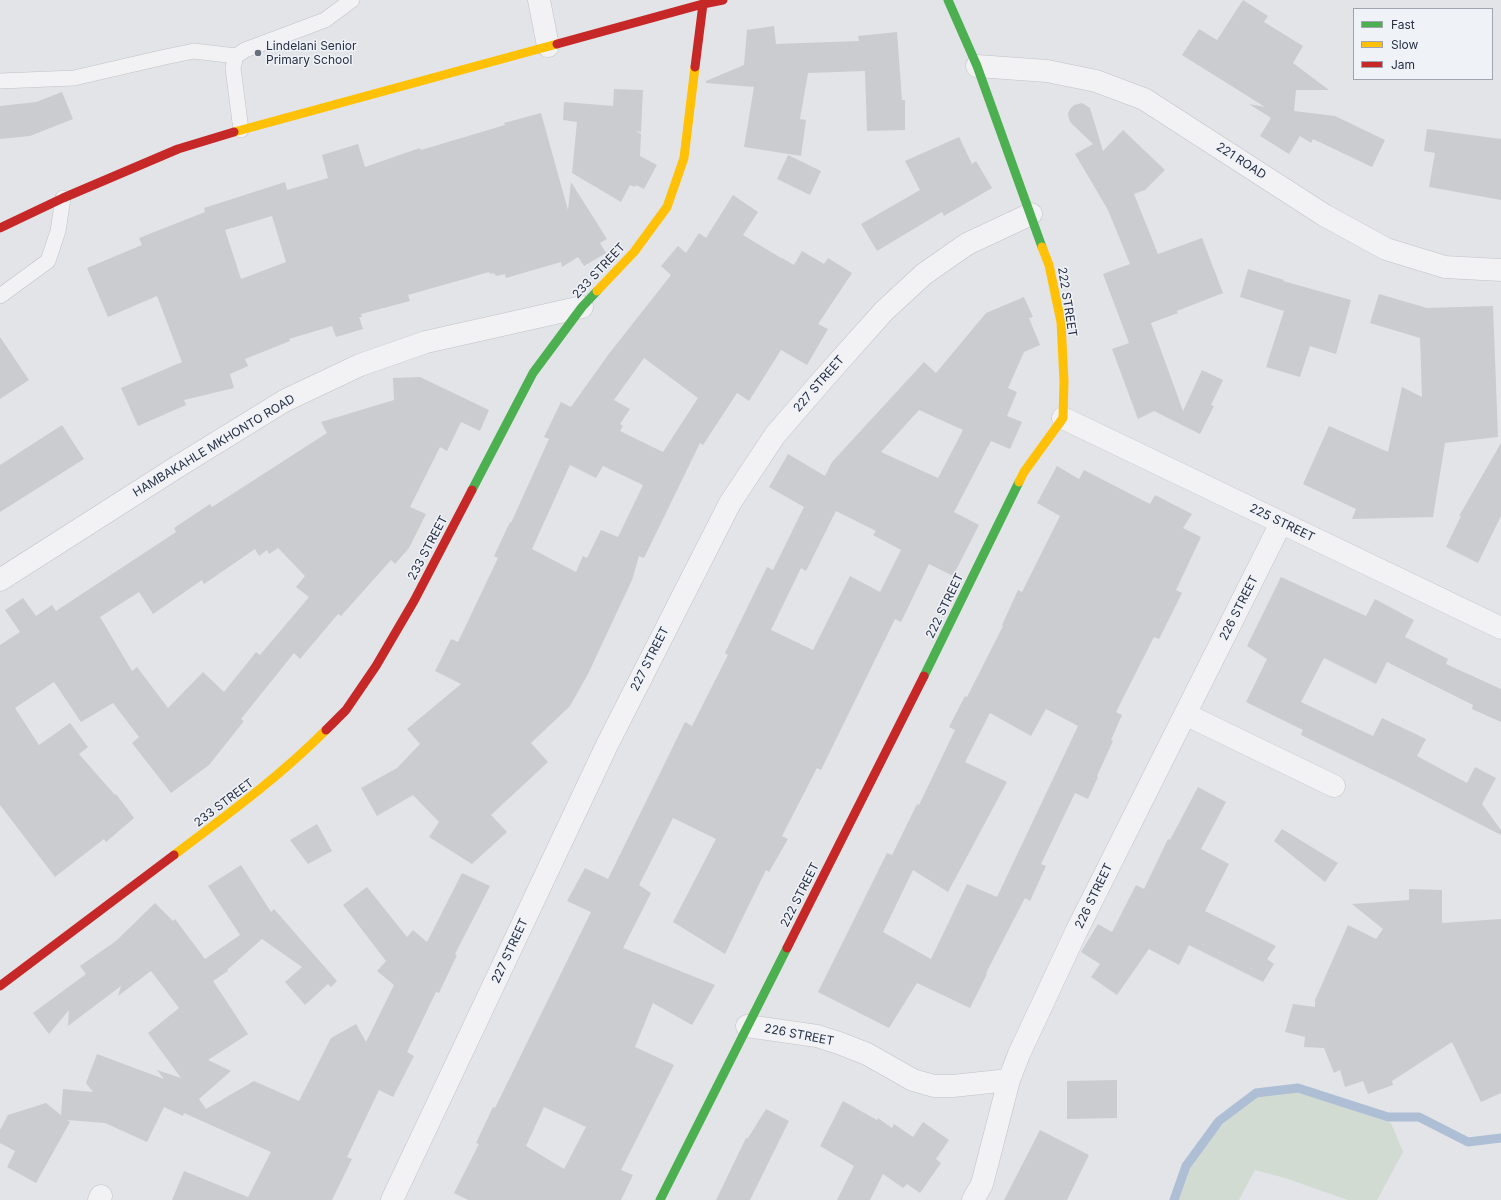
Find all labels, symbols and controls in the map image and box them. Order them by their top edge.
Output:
legend [1353,8,1493,80]
text: Fast [1391,17,1415,32]
text: Slow [1391,37,1418,52]
place label: Lindelani Senior Primary School [266,39,357,67]
marker: Lindelani Senior Primary School [253,48,263,58]
text: Jam [1391,57,1415,72]
street label: 221 ROAD [1213,140,1269,182]
street label: 233 STREET [570,240,628,302]
street label: 222 STREET [1054,266,1080,338]
street label: 227 STREET [791,353,847,415]
street label: HAMBAKAHLE MKHONTO ROAD [130,392,298,500]
street label: 225 STREET [1247,501,1317,545]
street label: 233 STREET [405,513,451,583]
street label: 222 STREET [923,571,967,641]
street label: 226 STREET [1217,573,1261,643]
street label: 227 STREET [628,624,672,694]
street label: 233 STREET [191,776,257,830]
street label: 222 STREET [778,860,822,930]
street label: 226 STREET [1072,861,1116,931]
street label: 227 STREET [489,916,531,986]
street label: 226 STREET [763,1021,835,1049]

